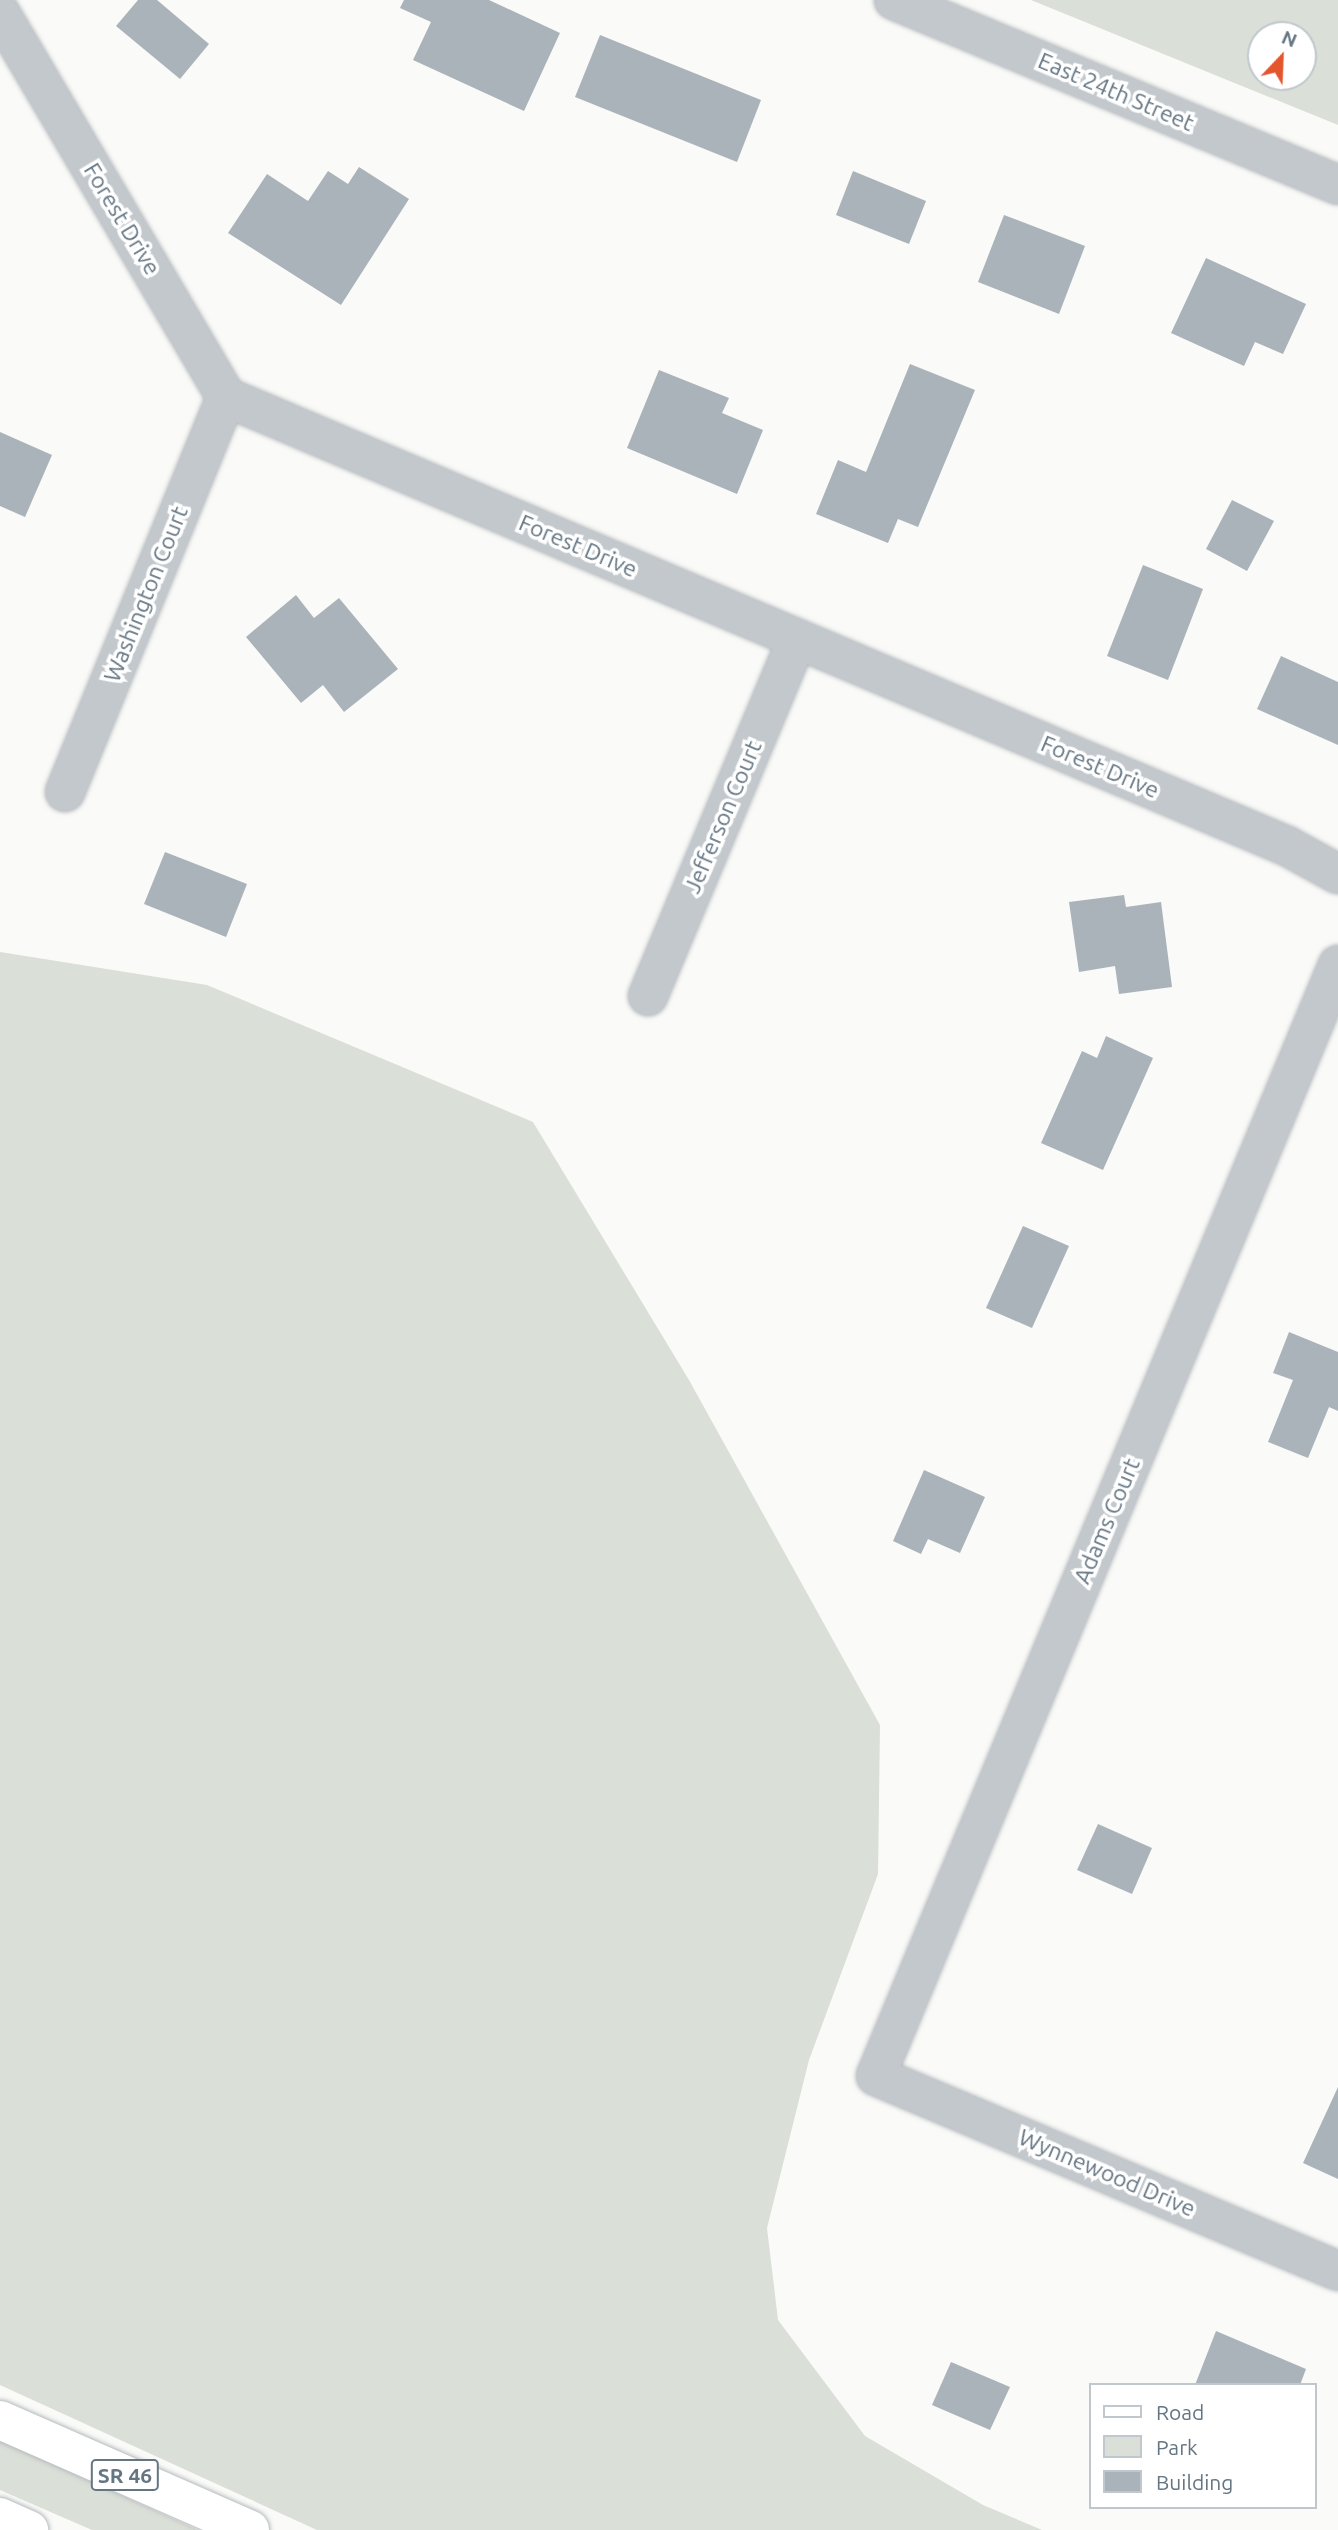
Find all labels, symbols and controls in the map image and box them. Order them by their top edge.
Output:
north arrow [1247,21,1317,91]
text: N [1279,26,1300,51]
street label: East 24th Street [1034,47,1198,137]
street label: Forest Drive [78,158,166,280]
street label: Washington Court [98,502,194,686]
street label: Forest Drive [515,509,641,583]
street label: Forest Drive [1037,730,1163,804]
street label: Jefferson Court [678,737,768,897]
street label: Adams Court [1068,1454,1146,1588]
street label: Wynnewood Drive [1015,2123,1199,2223]
legend [1090,2383,1317,2509]
text: Road [1156,2400,1204,2424]
text: Park [1156,2435,1198,2459]
road number: SR 46 [90,2458,160,2492]
text: Building [1156,2470,1233,2494]

